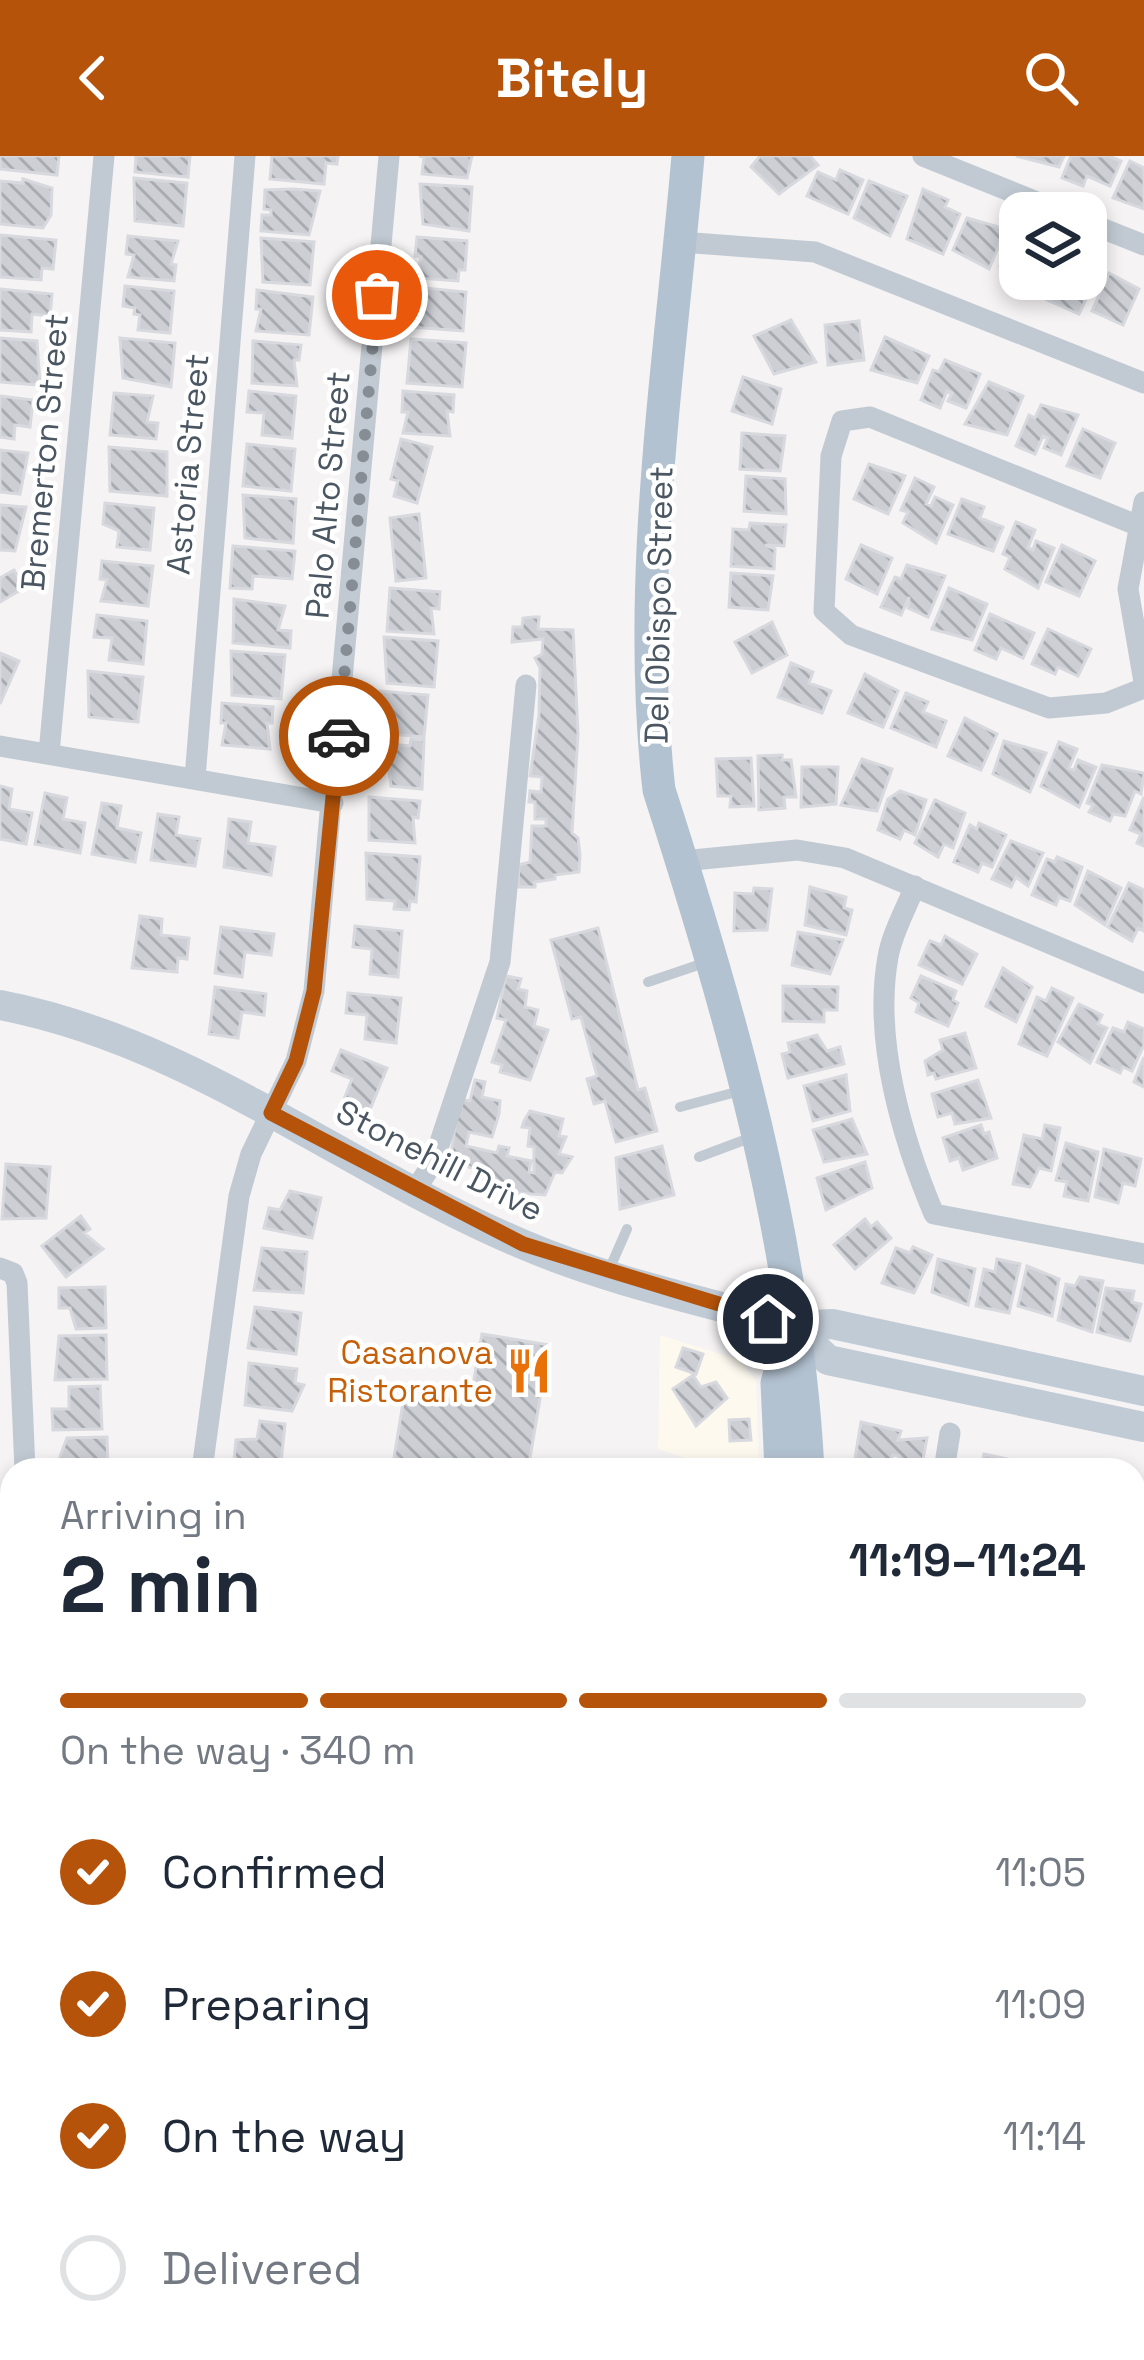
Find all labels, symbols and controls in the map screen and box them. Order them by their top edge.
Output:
text: Bitely [496,44,648,113]
icon: back [60,45,126,111]
icon: search [1018,45,1084,111]
map controls [999,192,1107,300]
button: layers [999,192,1107,300]
pin [326,244,428,346]
icon: bag [344,262,410,328]
street label: Bremerton Street [12,312,78,592]
street label: Astoria Street [157,352,219,576]
street label: Palo Alto Street [296,370,360,621]
street label: Del Obispo Street [636,466,682,744]
courier [279,676,399,796]
icon: car [306,703,372,769]
street label: Stonehill Drive [329,1091,550,1231]
pin [717,1268,819,1370]
icon: home [735,1286,801,1352]
place label: Casanova Ristorante [327,1332,493,1412]
restaurant icon: Casanova Ristorante [504,1346,554,1396]
text: Arriving in [60,1491,247,1540]
text: 11:19–11:24 [849,1532,1086,1589]
text: 2 min [60,1535,262,1635]
text: On the way · 340 m [60,1726,416,1775]
icon: check [60,1839,126,1905]
text: Confirmed [162,1844,387,1901]
text: 11:05 [995,1848,1086,1897]
icon: check [60,1971,126,2037]
text: Preparing [162,1976,371,2033]
text: 11:09 [995,1980,1086,2029]
icon: check [60,2103,126,2169]
text: On the way [162,2108,406,2165]
text: 11:14 [1003,2112,1086,2161]
text: Delivered [162,2240,362,2297]

